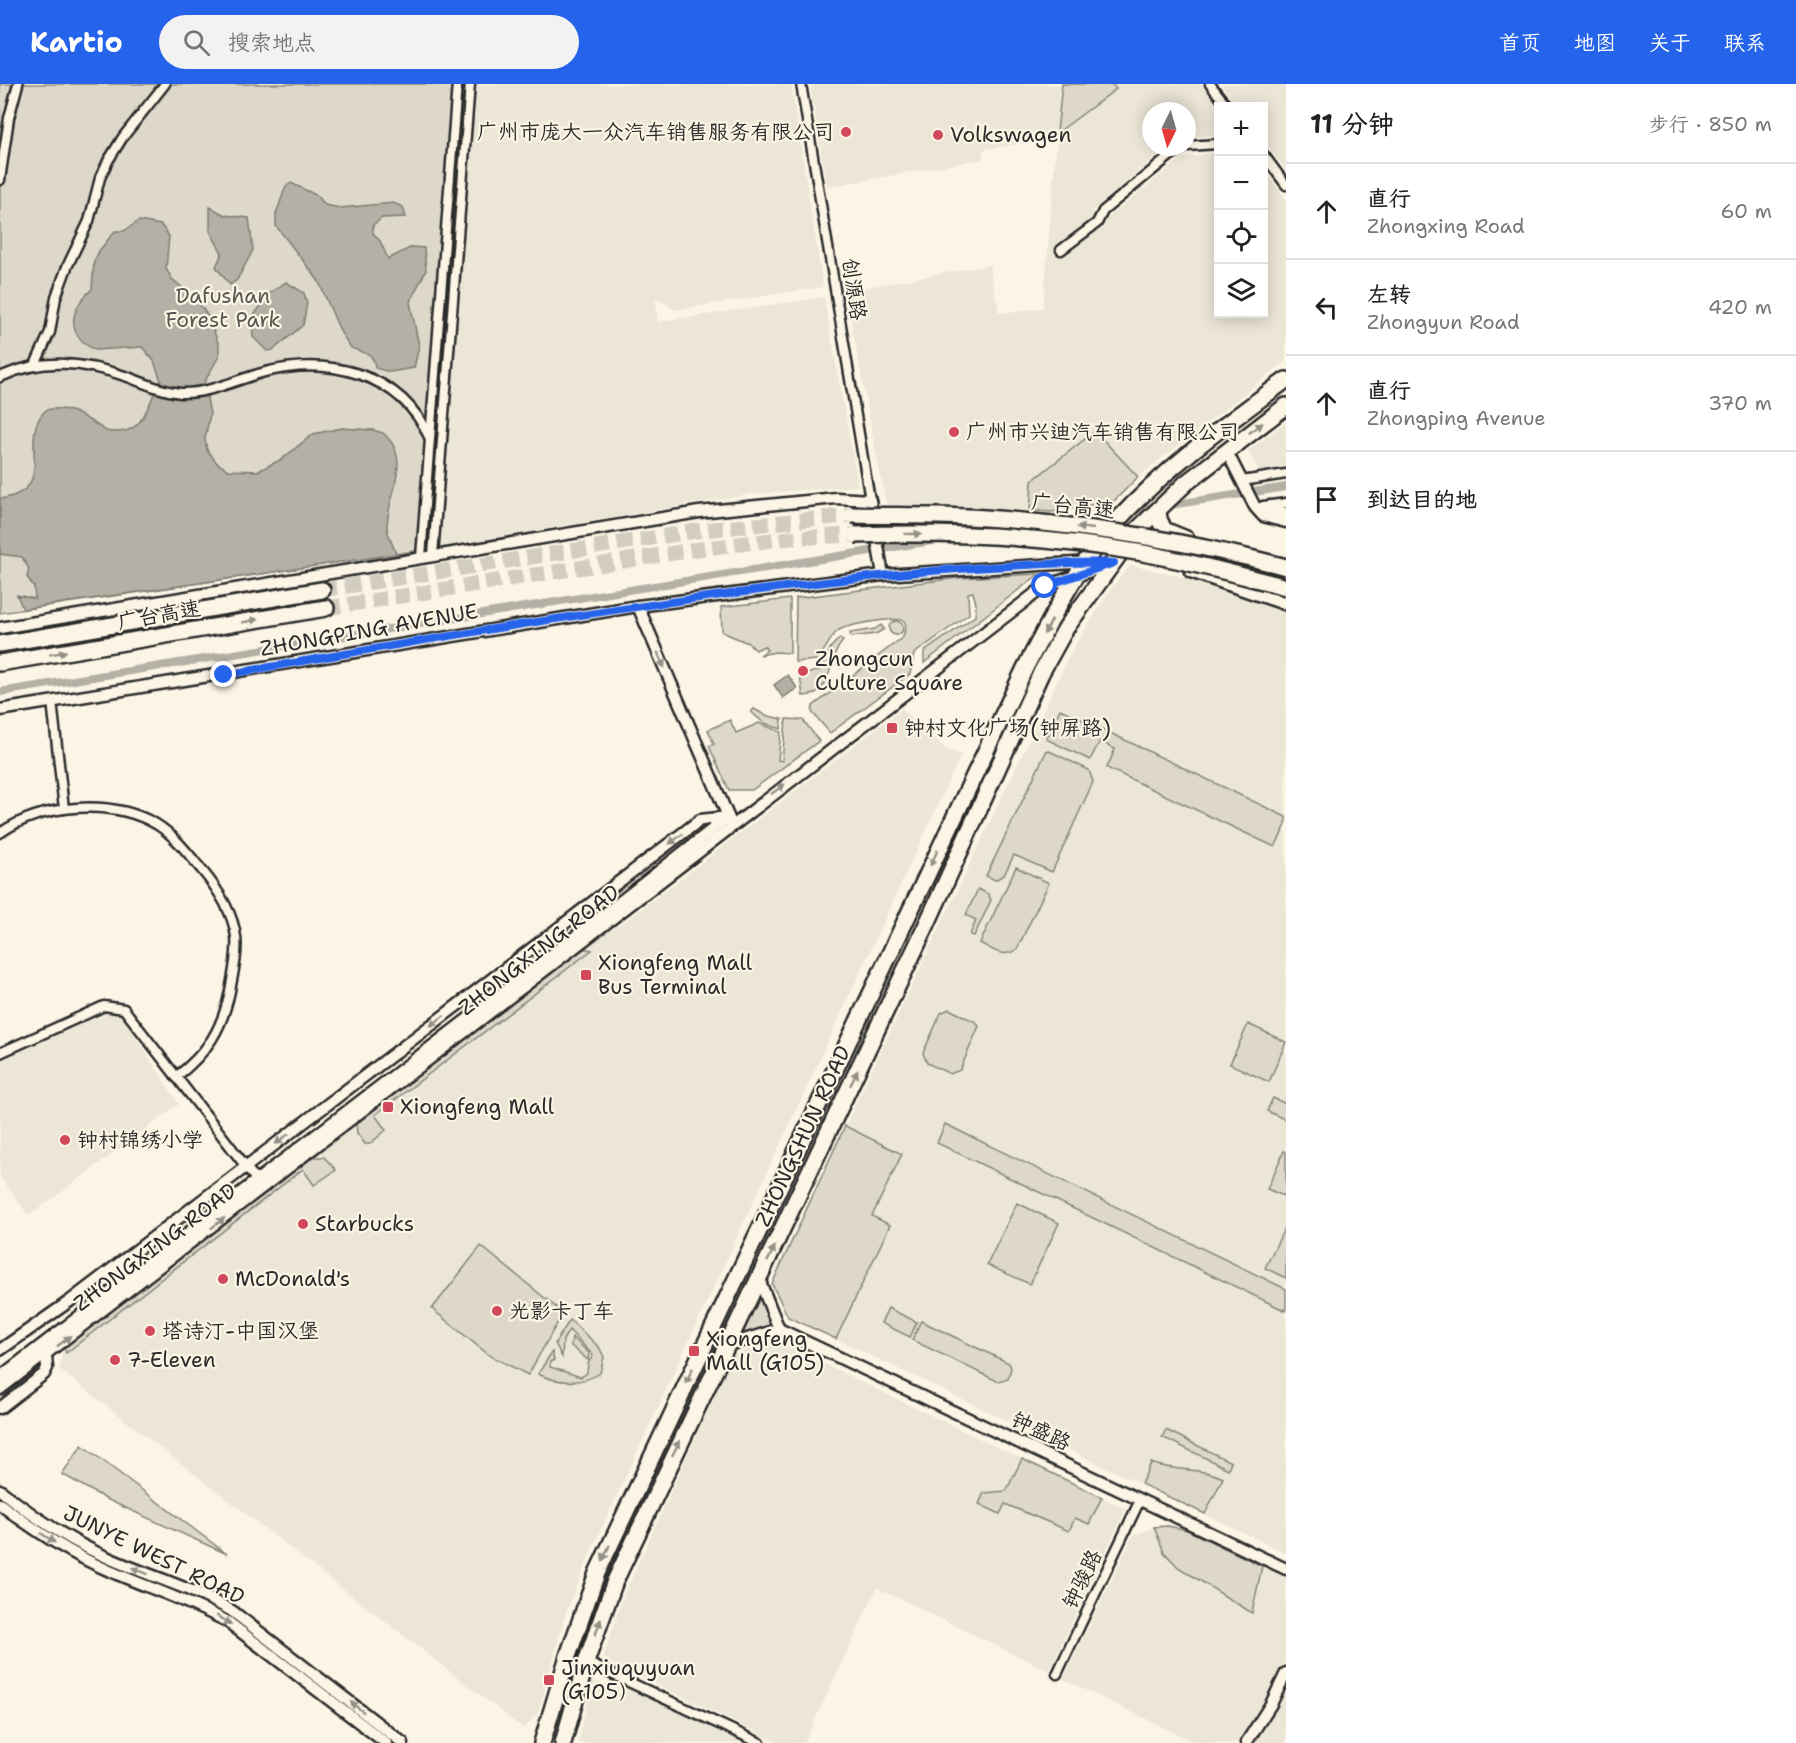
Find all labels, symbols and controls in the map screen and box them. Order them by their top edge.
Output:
search box [159,15,579,69]
text: Kartio [30,23,123,61]
icon: search [180,26,213,59]
text: 搜索地点 [228,28,316,57]
text: 首页 [1499,29,1541,57]
text: 地图 [1574,29,1616,57]
text: 关于 [1649,29,1691,57]
text: 联系 [1724,29,1766,57]
north arrow [1142,102,1196,156]
map controls [1214,102,1268,318]
button: + [1214,102,1268,156]
text: 11 分钟 [1310,106,1394,141]
text: 步行 · 850 m [1649,111,1772,137]
place label: 广州市庞大一众汽车销售服务有限公司 [477,118,834,146]
place label: Volkswagen [950,121,1072,149]
marker: 广州市庞大一众汽车销售服务有限公司 [839,125,853,139]
marker: Volkswagen [931,128,945,142]
button: − [1214,156,1268,210]
text: 直行 [1367,184,1411,213]
icon: ahead [1310,195,1343,228]
text: 60 m [1720,198,1772,224]
button: locate [1214,210,1268,264]
text: Zhongxing Road [1367,213,1525,239]
street label: 创源路 [835,256,873,322]
button: layers [1214,264,1268,318]
text: 左转 [1367,280,1411,309]
park label: Dafushan Forest Park [165,282,281,334]
icon: left [1310,291,1343,324]
text: 420 m [1708,294,1772,320]
text: Zhongyun Road [1367,309,1520,335]
text: 直行 [1367,376,1411,405]
icon: ahead [1310,387,1343,420]
text: 370 m [1708,390,1772,416]
text: Zhongping Avenue [1367,405,1546,431]
place label: 广州市兴迪汽车销售有限公司 [966,418,1239,446]
one-way arrow [1247,422,1263,434]
marker: 广州市兴迪汽车销售有限公司 [947,425,961,439]
icon: arrive [1310,483,1343,516]
text: 到达目的地 [1367,485,1477,514]
street label: 广台高速 [1030,488,1116,524]
one-way arrow [1075,523,1094,532]
one-way arrow [904,530,923,539]
route start [1031,572,1057,598]
street label: 广台高速 [115,594,203,636]
street label: ZHONGPING AVENUE [258,597,480,663]
one-way arrow [241,616,260,625]
one-way arrow [1043,618,1053,635]
place label: Zhongcun Culture Square [815,645,963,697]
one-way arrow [48,648,67,657]
one-way arrow [657,651,666,669]
route end [210,661,236,687]
marker: Zhongcun Culture Square [796,664,810,678]
place label: 钟村文化广场(钟屏路) [904,714,1111,742]
marker: 钟村文化广场(钟屏路) [885,721,899,735]
one-way arrow [770,783,786,795]
one-way arrow [668,832,683,844]
one-way arrow [930,850,939,867]
street label: ZHONGXING ROAD [453,878,625,1022]
place label: Xiongfeng Mall Bus Terminal [598,949,753,1001]
marker: Xiongfeng Mall Bus Terminal [579,968,593,982]
one-way arrow [430,1014,445,1026]
street label: ZHONGSHUN ROAD [749,1041,857,1231]
one-way arrow [849,1069,858,1086]
place label: Xiongfeng Mall [400,1093,555,1121]
marker: Xiongfeng Mall [381,1100,395,1114]
place label: 钟村锦绣小学 [77,1126,203,1154]
one-way arrow [275,1132,290,1144]
marker: 钟村锦绣小学 [58,1133,72,1147]
street label: ZHONGXING ROAD [68,1177,242,1317]
place label: Starbucks [315,1210,414,1238]
one-way arrow [210,1217,226,1229]
marker: Starbucks [296,1217,310,1231]
one-way arrow [766,1245,775,1262]
place label: McDonald's [235,1265,350,1293]
marker: McDonald's [216,1272,230,1286]
place label: 光影卡丁车 [509,1297,614,1325]
marker: 光影卡丁车 [490,1304,504,1318]
place label: 塔诗汀-中国汉堡 [162,1317,319,1345]
marker: 塔诗汀-中国汉堡 [143,1324,157,1338]
place label: Xiongfeng Mall (G105) [706,1325,824,1377]
one-way arrow [56,1336,71,1348]
marker: Xiongfeng Mall (G105) [687,1344,701,1358]
place label: 7-Eleven [127,1346,216,1374]
marker: 7-Eleven [108,1353,122,1367]
one-way arrow [685,1368,694,1385]
street label: 钟盛路 [1007,1405,1075,1457]
one-way arrow [672,1440,681,1457]
street label: JUNYE WEST ROAD [59,1499,249,1611]
one-way arrow [39,1532,55,1544]
one-way arrow [602,1544,611,1561]
street label: 钟骏路 [1056,1545,1108,1613]
one-way arrow [131,1566,149,1575]
one-way arrow [216,1614,232,1625]
one-way arrow [594,1618,604,1636]
place label: Jinxiuquyuan (G105） [561,1654,695,1706]
marker: Jinxiuquyuan (G105） [542,1673,556,1687]
one-way arrow [349,1702,364,1714]

